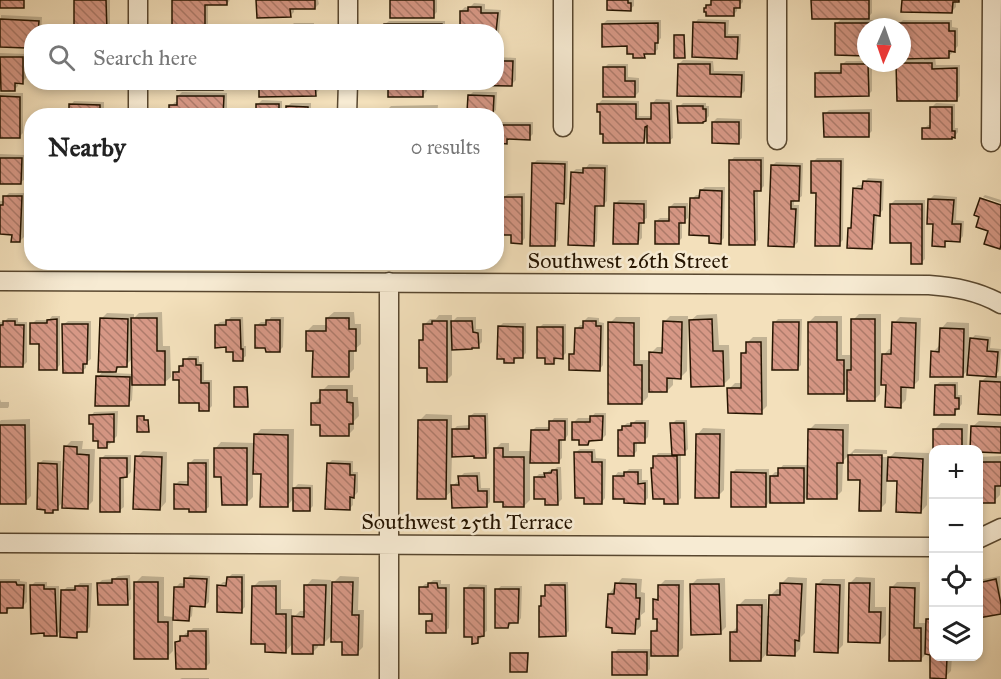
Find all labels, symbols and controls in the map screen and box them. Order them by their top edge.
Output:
north arrow [857,18,911,72]
search box [24,24,504,90]
icon: search [45,41,78,74]
text: Search here [93,44,197,71]
text: Nearby [48,131,126,163]
text: 0 results [411,135,480,159]
street label: Southwest 26th Street [528,247,729,274]
map controls [929,445,983,661]
button: + [929,445,983,499]
button: − [929,499,983,553]
street label: Southwest 25th Terrace [361,508,573,535]
button: locate [929,553,983,607]
button: layers [929,607,983,661]

